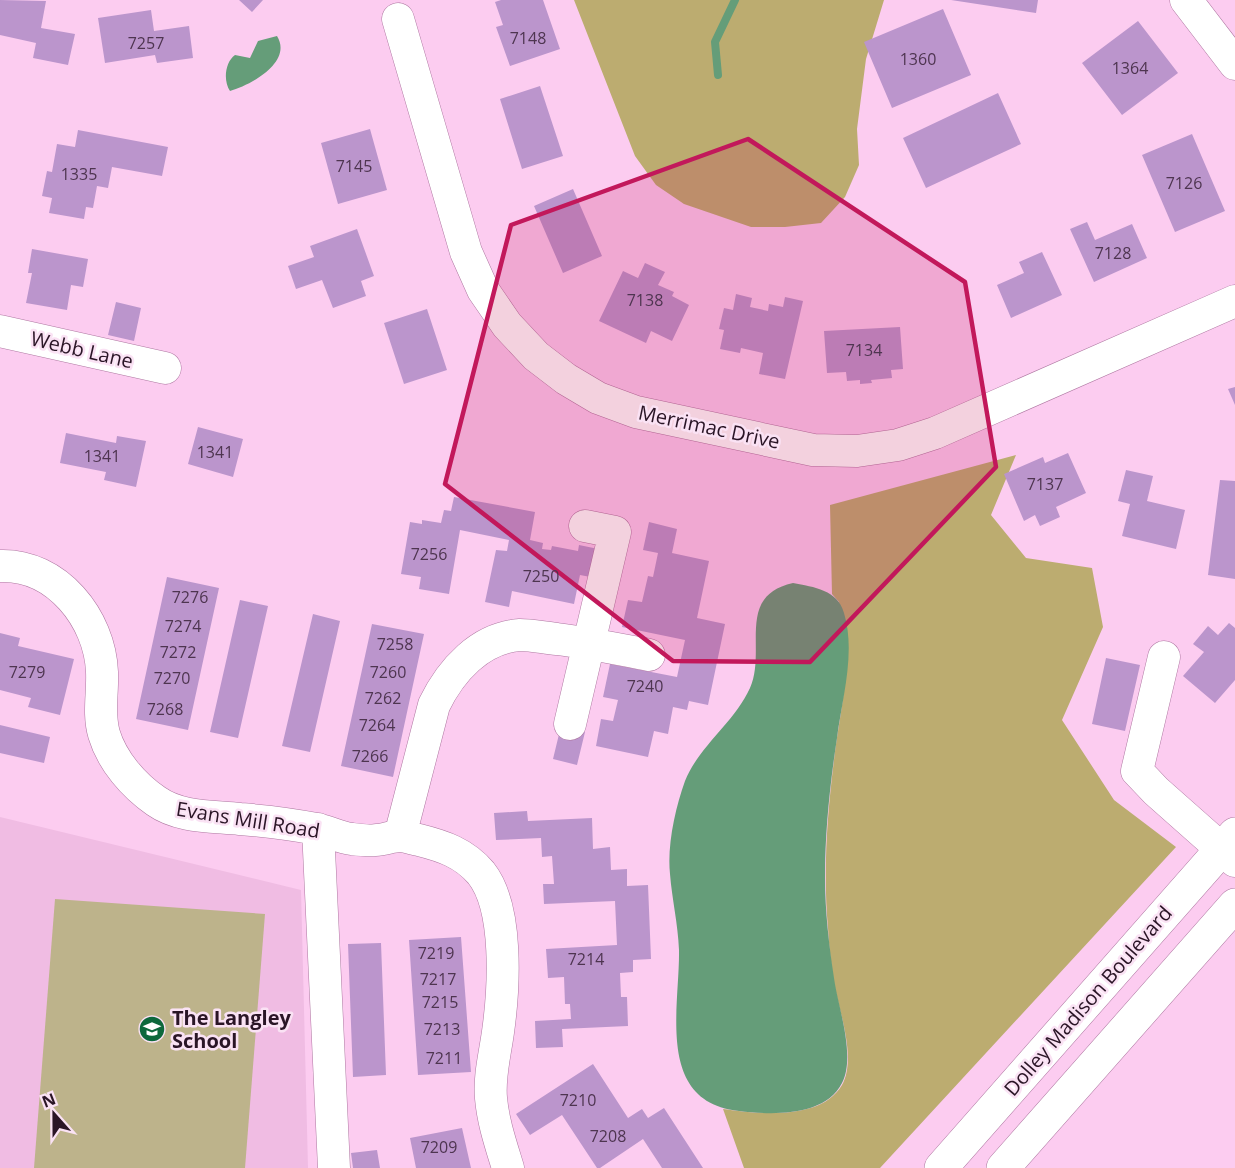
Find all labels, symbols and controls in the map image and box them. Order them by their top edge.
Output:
house number: 7148 [510,27,546,49]
house number: 7257 [128,32,164,54]
house number: 1360 [900,48,936,70]
house number: 1364 [1112,57,1148,79]
house number: 7145 [336,155,372,177]
house number: 1335 [61,163,97,185]
house number: 7126 [1166,172,1202,194]
house number: 7128 [1095,242,1131,264]
house number: 7138 [627,289,663,311]
street label: Webb Lane [28,325,136,374]
house number: 7134 [846,339,882,361]
street label: Merrimac Drive [636,398,782,455]
house number: 1341 [197,441,233,463]
house number: 1341 [84,445,120,467]
house number: 7137 [1027,473,1063,495]
house number: 7256 [411,543,447,565]
house number: 7250 [523,565,559,587]
house number: 7276 [172,586,208,608]
house number: 7274 [165,615,201,637]
house number: 7258 [377,633,413,655]
house number: 7272 [160,641,196,663]
house number: 7279 [9,661,45,683]
house number: 7260 [370,661,406,683]
house number: 7270 [154,667,190,689]
house number: 7240 [627,675,663,697]
house number: 7262 [365,687,401,709]
house number: 7268 [147,698,183,720]
house number: 7264 [359,714,395,736]
house number: 7266 [352,745,388,767]
street label: Evans Mill Road [174,795,322,844]
street label: Dolley Madison Boulevard [998,900,1178,1101]
house number: 7219 [418,942,454,964]
house number: 7214 [568,948,604,970]
house number: 7217 [420,968,456,990]
house number: 7215 [422,991,458,1013]
place label: The Langley School [172,1004,291,1054]
school or university icon: The Langley School [137,1014,167,1044]
house number: 7213 [424,1018,460,1040]
house number: 7211 [426,1047,462,1069]
north arrow [24,1084,84,1144]
text: N [39,1087,59,1113]
house number: 7210 [560,1089,596,1111]
house number: 7208 [590,1125,626,1147]
house number: 7209 [421,1136,457,1158]

